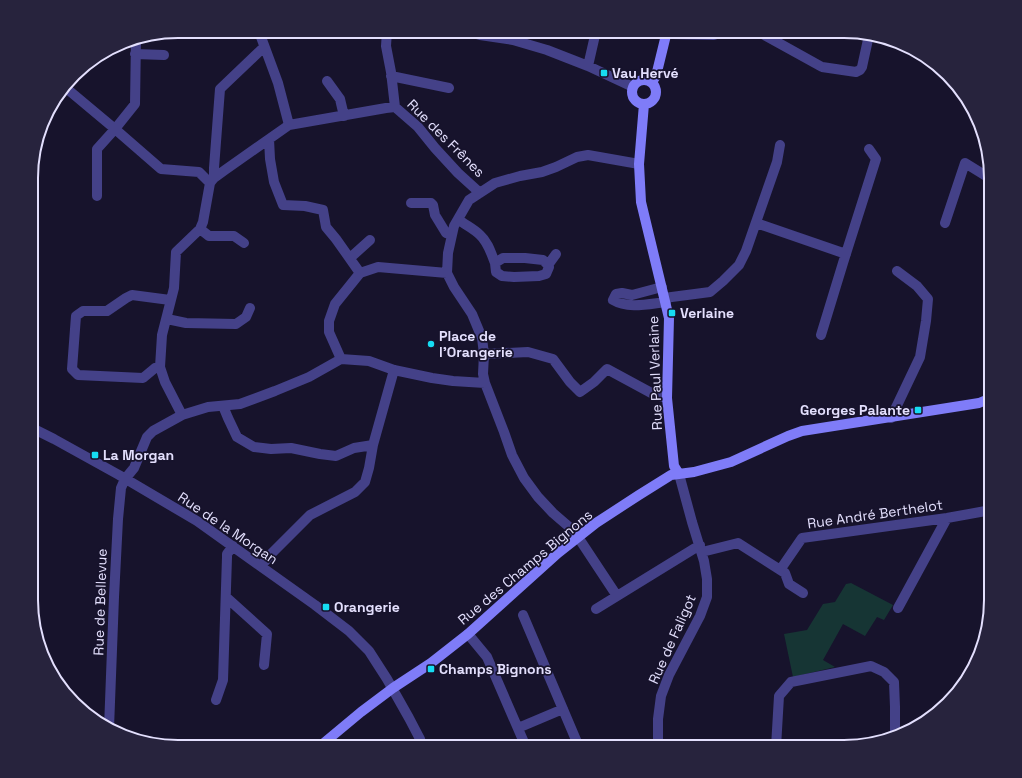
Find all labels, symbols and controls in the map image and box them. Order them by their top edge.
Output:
place label: Vau Hervé [612,64,679,82]
marker: Vau Hervé [599,68,609,78]
street label: Rue des Frênes [403,95,489,181]
place label: Verlaine [680,304,734,322]
marker: Verlaine [667,308,677,318]
street label: Rue Paul Verlaine [644,316,666,430]
place label: Place de l'Orangerie [439,327,513,361]
marker: Place de l'Orangerie [426,339,436,349]
place label: Georges Palante [800,401,910,419]
marker: Georges Palante [913,405,923,415]
place label: La Morgan [103,446,174,464]
marker: La Morgan [90,450,100,460]
street label: Rue de la Morgan [175,488,281,568]
street label: Rue André Berthelot [806,496,944,532]
street label: Rue des Champs Bignons [454,505,596,629]
street label: Rue de Bellevue [89,548,111,656]
street label: Rue de Faligot [644,591,700,687]
place label: Orangerie [334,598,400,616]
marker: Orangerie [321,602,331,612]
place label: Champs Bignons [439,660,552,678]
marker: Champs Bignons [426,664,436,674]

